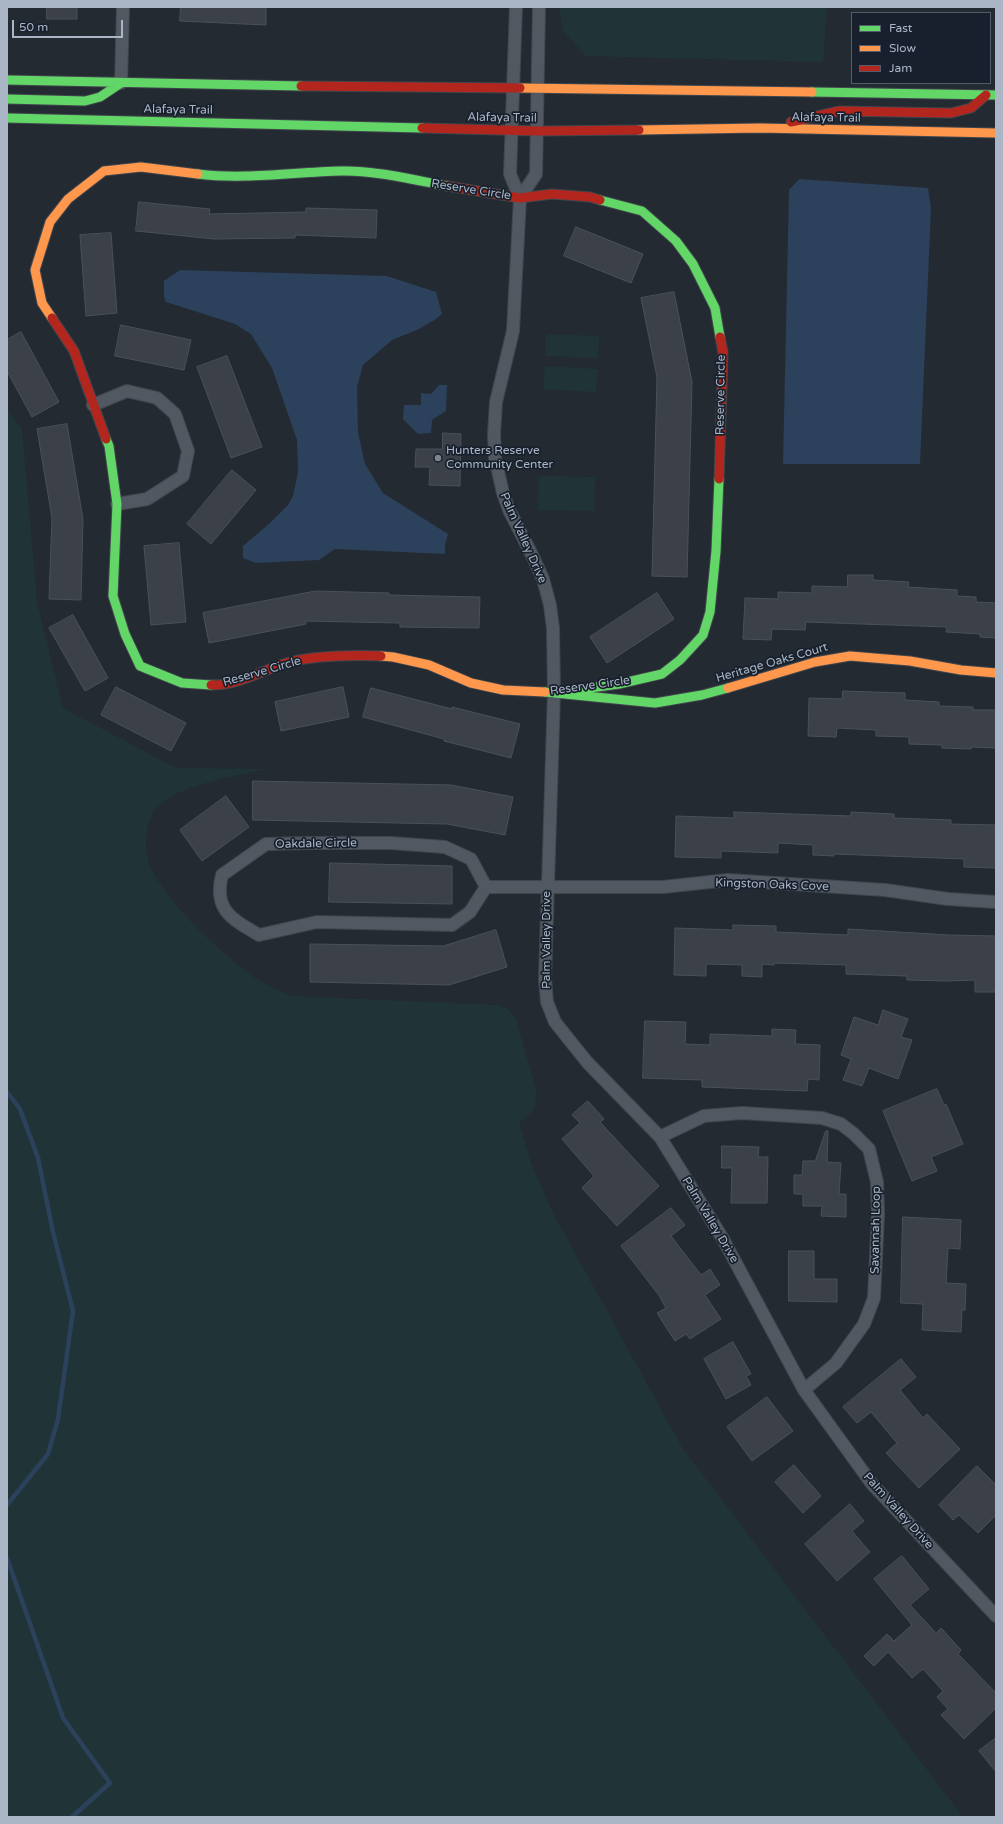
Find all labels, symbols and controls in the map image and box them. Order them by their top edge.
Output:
scale bar [14,12,125,38]
legend [851,12,991,84]
text: 50 m [19,20,48,34]
text: Fast [889,21,912,35]
text: Slow [889,41,916,55]
text: Jam [889,61,912,75]
street label: Alafaya Trail [143,102,213,118]
street label: Alafaya Trail [467,110,537,126]
street label: Alafaya Trail [791,110,861,126]
street label: Reserve Circle [430,177,512,203]
street label: Reserve Circle [713,355,729,435]
place label: Hunters Reserve Community Center [446,444,553,472]
marker: Hunters Reserve Community Center [433,453,443,463]
street label: Palm Valley Drive [497,490,549,586]
street label: Heritage Oaks Court [714,640,830,686]
street label: Reserve Circle [221,654,303,690]
street label: Reserve Circle [549,673,631,699]
street label: Oakdale Circle [275,836,357,852]
street label: Kingston Oaks Cove [715,876,829,894]
street label: Palm Valley Drive [540,891,554,989]
street label: Palm Valley Drive [679,1174,741,1266]
street label: Savannah Loop [868,1186,884,1274]
street label: Palm Valley Drive [860,1470,936,1552]

